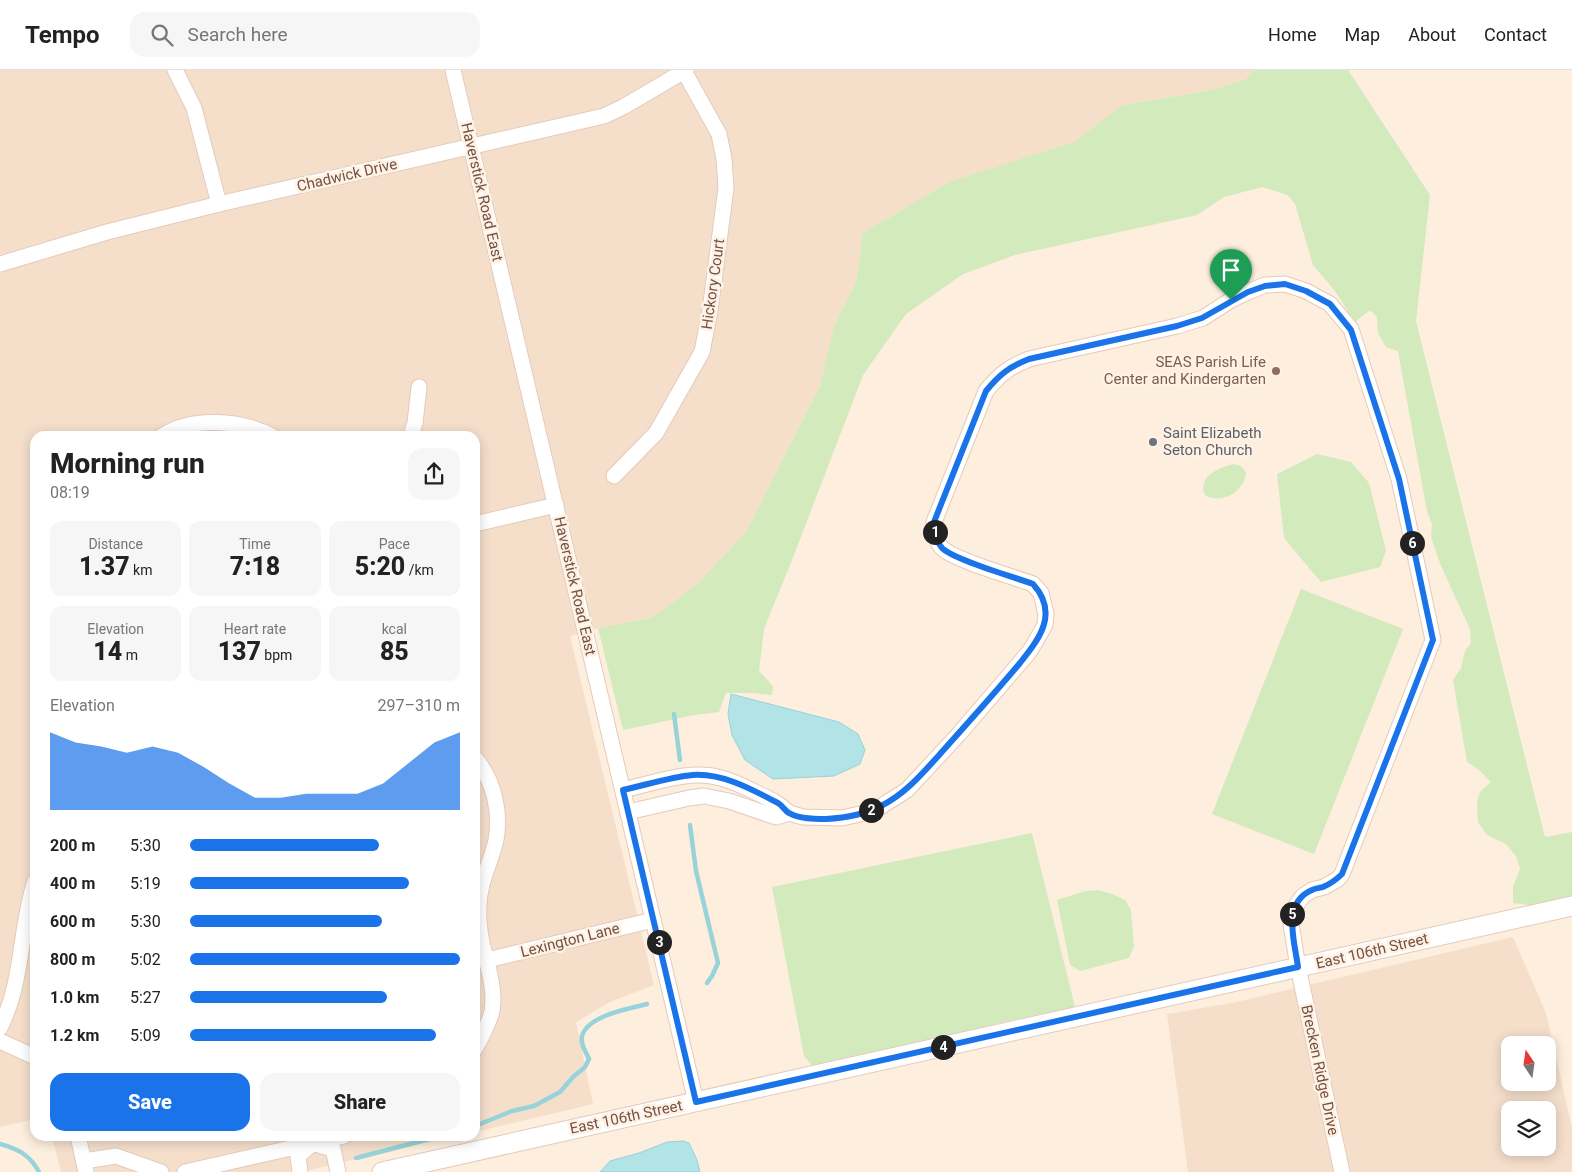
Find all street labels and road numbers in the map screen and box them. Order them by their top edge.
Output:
street label: Haverstick Road East [457,121,507,263]
street label: Chadwick Drive [295,155,399,195]
street label: Hickory Court [698,237,728,330]
street label: Haverstick Road East [550,515,600,657]
street label: Lexington Lane [519,919,622,961]
street label: East 106th Street [1314,929,1430,973]
street label: Brecken Ridge Drive [1297,1003,1343,1137]
street label: East 106th Street [568,1096,684,1138]

